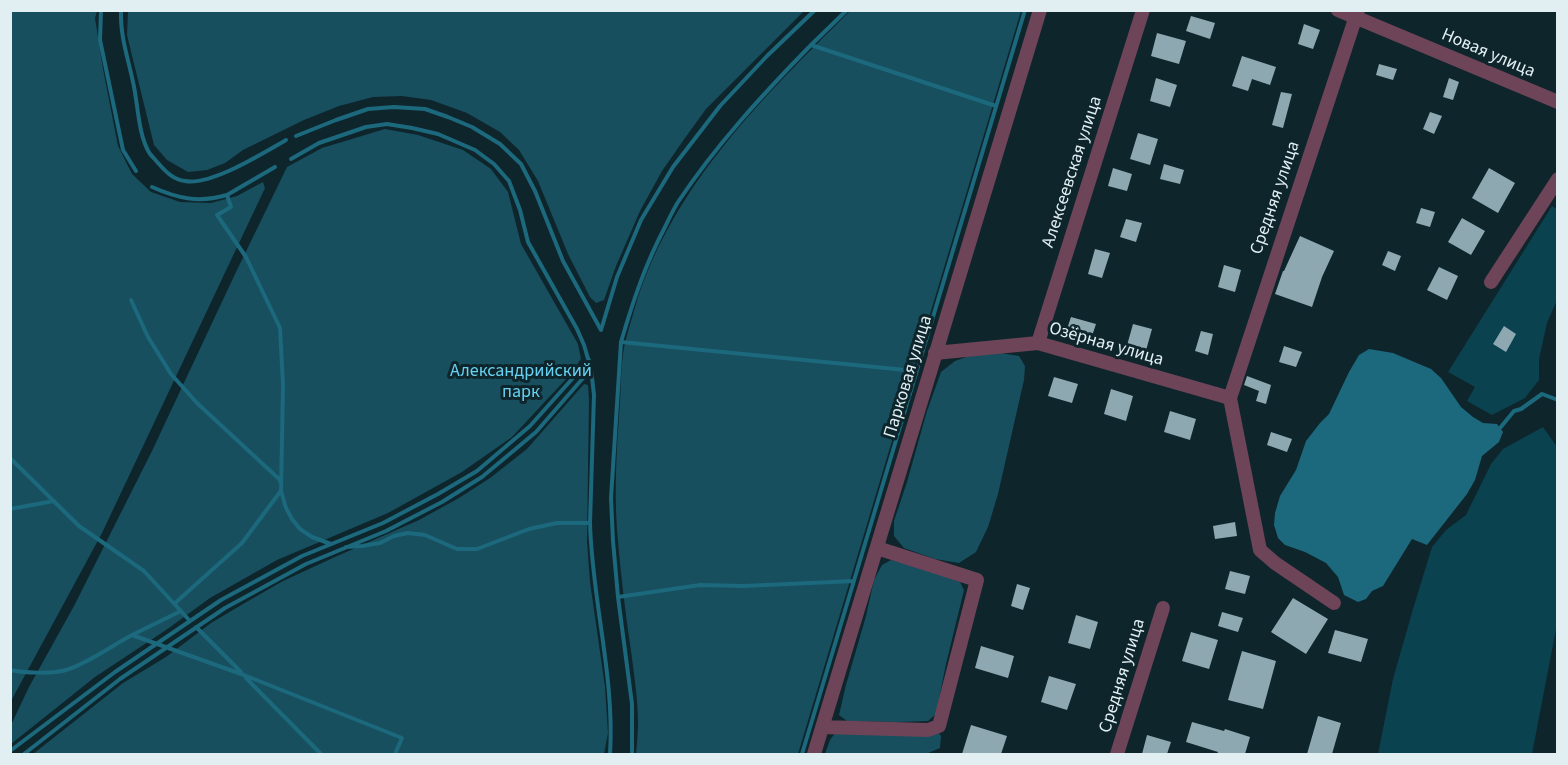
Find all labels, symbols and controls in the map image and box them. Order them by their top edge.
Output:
street label: Новая улица [1438,25,1538,83]
street label: Алексеевская улица [1038,93,1108,251]
street label: Средняя улица [1247,139,1305,257]
street label: Парковая улица [880,313,938,441]
street label: Озёрная улица [1046,318,1166,372]
park label: Александрийский парк [450,361,592,404]
street label: Средняя улица [1095,616,1151,736]

